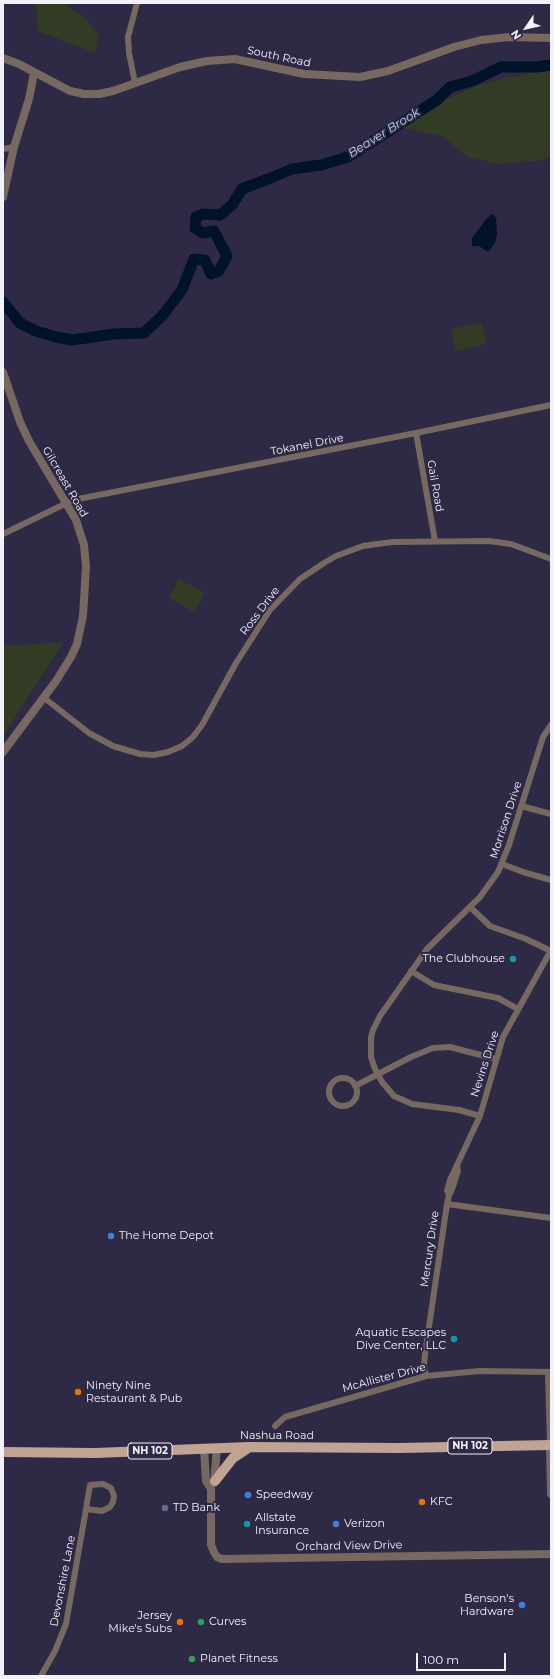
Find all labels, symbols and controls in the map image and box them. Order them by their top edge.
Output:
north arrow [506,8,546,48]
text: N [508,27,524,42]
street label: South Road [246,44,312,70]
water label: Beaver Brook [345,105,423,161]
street label: Tokanel Drive [269,431,345,459]
street label: Gilcreast Road [39,444,91,520]
street label: Gail Road [424,459,446,513]
street label: Ross Drive [237,584,283,638]
street label: Morrison Drive [487,780,525,860]
place label: The Clubhouse [422,952,505,966]
marker: The Clubhouse [508,954,518,964]
street label: Nevins Drive [468,1029,502,1099]
street label: Mercury Drive [418,1210,442,1288]
place label: The Home Depot [119,1229,214,1243]
marker: The Home Depot [106,1231,116,1241]
place label: Aquatic Escapes Dive Center, LLC [356,1326,446,1352]
marker: Aquatic Escapes Dive Center, LLC [449,1334,459,1344]
street label: McAllister Drive [341,1361,427,1395]
place label: Ninety Nine Restaurant & Pub [86,1379,182,1405]
marker: Ninety Nine Restaurant & Pub [73,1387,83,1397]
street label: Nashua Road [240,1429,314,1443]
road number: NH 102 [448,1438,492,1454]
road number: NH 102 [128,1443,172,1459]
place label: Speedway [256,1488,313,1502]
marker: Speedway [243,1490,253,1500]
place label: KFC [430,1495,452,1509]
marker: KFC [417,1497,427,1507]
place label: TD Bank [173,1501,220,1515]
marker: TD Bank [160,1503,170,1513]
place label: Allstate Insurance [255,1511,309,1537]
place label: Verizon [344,1517,385,1531]
marker: Allstate Insurance [242,1519,252,1529]
marker: Verizon [331,1519,341,1529]
street label: Devonshire Lane [48,1534,78,1628]
street label: Orchard View Drive [296,1538,402,1554]
place label: Benson's Hardware [460,1592,514,1618]
marker: Benson's Hardware [517,1600,527,1610]
place label: Jersey Mike's Subs [108,1609,172,1635]
place label: Curves [209,1615,246,1629]
marker: Jersey Mike's Subs [175,1617,185,1627]
marker: Curves [196,1617,206,1627]
scale bar [418,1645,508,1671]
place label: Planet Fitness [200,1652,278,1666]
text: 100 m [423,1652,459,1667]
marker: Planet Fitness [187,1654,197,1664]

